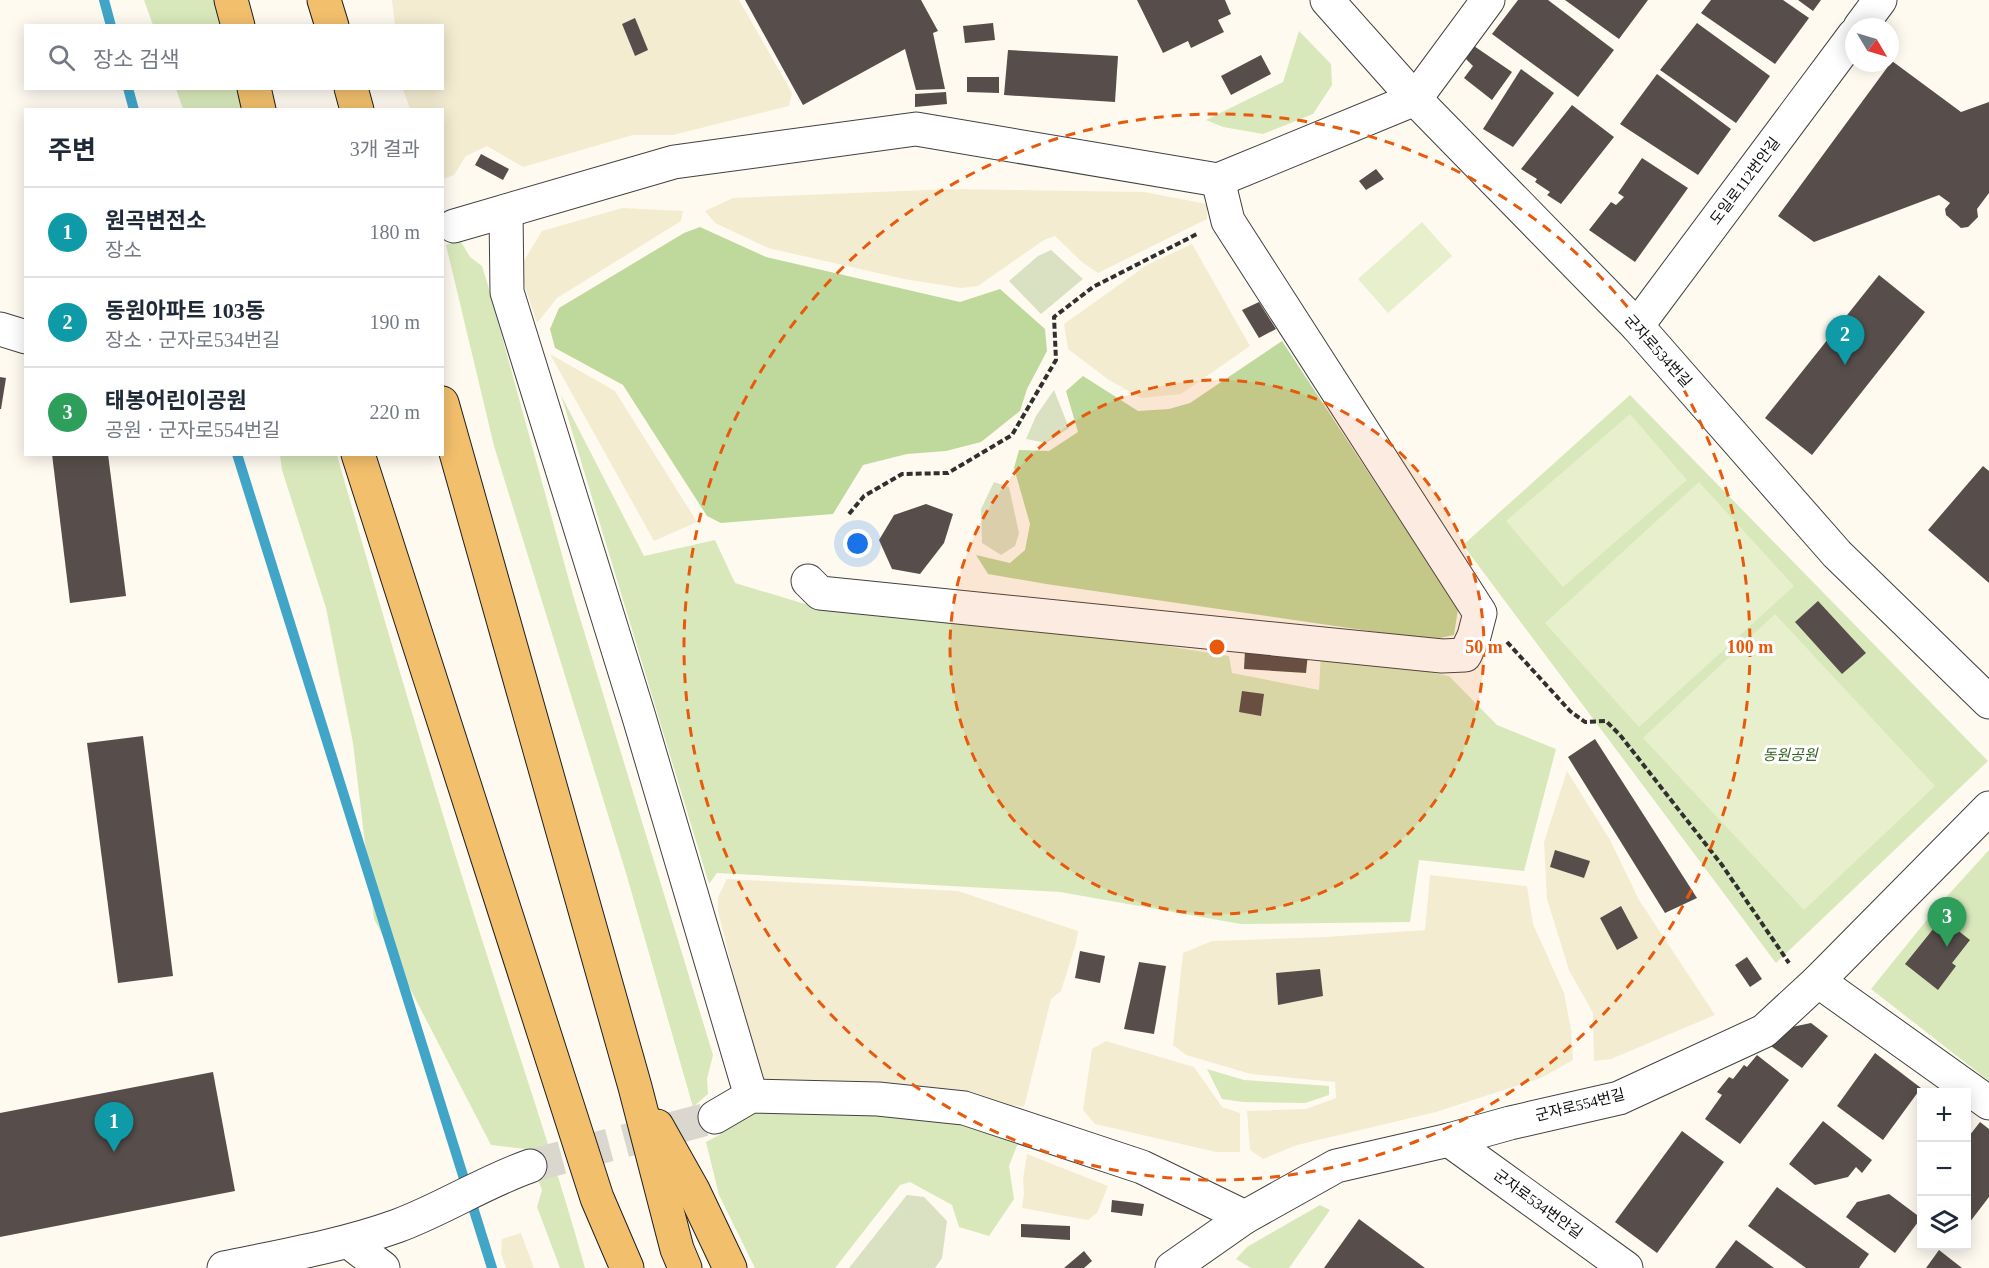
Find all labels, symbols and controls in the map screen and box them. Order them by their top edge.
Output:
north arrow [1845,18,1899,72]
search box [24,24,444,90]
icon: search [45,41,78,74]
text: 장소 검색 [93,47,179,72]
street label: 도일로112번안길 [1707,134,1783,228]
text: 주변 [48,136,96,165]
text: 3개 결과 [350,138,420,160]
text: 원곡변전소 [105,208,206,233]
text: 1 [63,221,73,243]
text: 180 m [369,221,420,243]
text: 장소 [105,239,142,261]
text: 동원아파트 103동 [105,298,265,323]
text: 2 [63,311,73,333]
text: 190 m [369,311,420,333]
street label: 군자로534번길 [1621,312,1695,390]
pin: 2 [1826,316,1864,365]
text: 장소 · 군자로534번길 [105,329,280,351]
text: 태봉어린이공원 [105,388,247,413]
text: 3 [63,401,73,423]
text: 220 m [369,401,420,423]
text: 공원 · 군자로554번길 [105,419,280,441]
your location [843,529,872,558]
centre of rings [1207,637,1227,657]
text: 50 m [1465,637,1503,657]
text: 100 m [1727,637,1773,657]
park label: 동원공원 [1762,747,1819,763]
pin: 3 [1928,898,1966,947]
street label: 군자로554번길 [1534,1086,1626,1124]
map controls [1917,1088,1971,1250]
button: + [1917,1088,1971,1142]
pin: 1 [94,1102,134,1152]
button: − [1917,1142,1971,1196]
street label: 군자로534번안길 [1491,1167,1585,1241]
button: layers [1917,1196,1971,1250]

